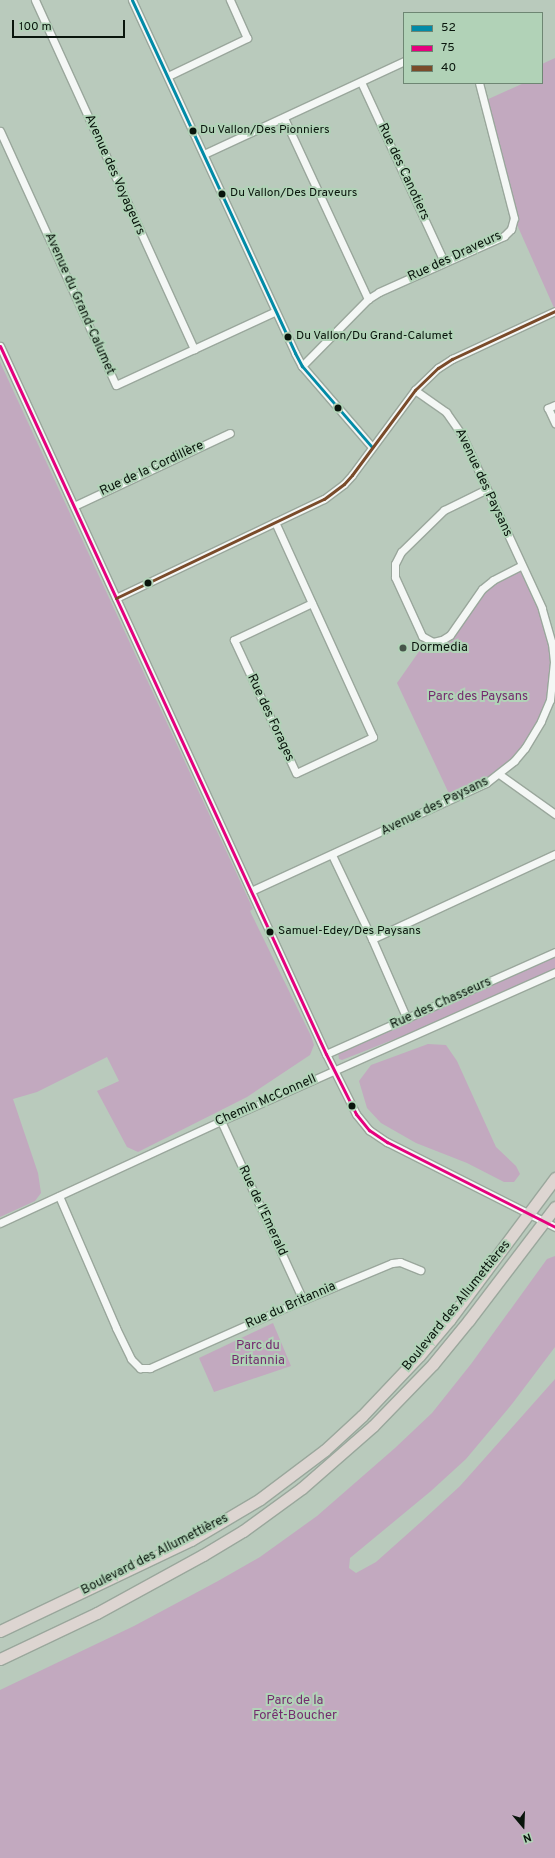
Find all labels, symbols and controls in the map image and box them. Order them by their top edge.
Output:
scale bar [14,12,127,38]
legend [403,12,543,84]
text: 100 m [19,19,52,35]
text: 52 [441,20,456,36]
text: 75 [441,40,455,56]
text: 40 [441,60,456,76]
street label: Avenue des Voyageurs [80,112,148,238]
street label: Rue des Canotiers [374,121,432,223]
place label: Du Vallon/Des Pionniers [200,124,330,138]
marker: Du Vallon/Des Pionniers [188,126,198,136]
place label: Du Vallon/Des Draveurs [230,187,358,201]
marker: Du Vallon/Des Draveurs [217,189,227,199]
street label: Rue des Draveurs [406,228,504,286]
street label: Avenue du Grand-Calumet [41,230,117,378]
place label: Du Vallon/Du Grand-Calumet [296,330,453,344]
marker: Du Vallon/Du Grand-Calumet [283,332,293,342]
unlabelled marker [333,403,343,413]
street label: Avenue des Paysans [451,426,515,540]
street label: Rue de la Cordillère [98,438,206,500]
unlabelled marker [143,578,153,588]
place label: Dormedia [411,640,468,656]
marker: Dormedia [398,643,408,653]
street label: Rue des Forages [243,672,297,764]
park label: Parc des Paysans [428,689,528,705]
street label: Avenue des Paysans [379,774,491,840]
place label: Samuel-Edey/Des Paysans [278,925,421,939]
marker: Samuel-Edey/Des Paysans [265,927,275,937]
street label: Rue des Chasseurs [388,975,494,1033]
street label: Chemin McConnell [213,1072,319,1130]
unlabelled marker [347,1101,357,1111]
street label: Rue de l'Emerald [234,1163,290,1259]
street label: Boulevard des Allumettières [399,1237,515,1375]
street label: Rue du Britannia [244,1279,338,1333]
park label: Parc du Britannia [231,1339,285,1370]
street label: Boulevard des Allumettières [79,1511,231,1599]
park label: Parc de la Forêt-Boucher [253,1694,337,1725]
north arrow [503,1806,543,1846]
text: N [521,1829,533,1845]

